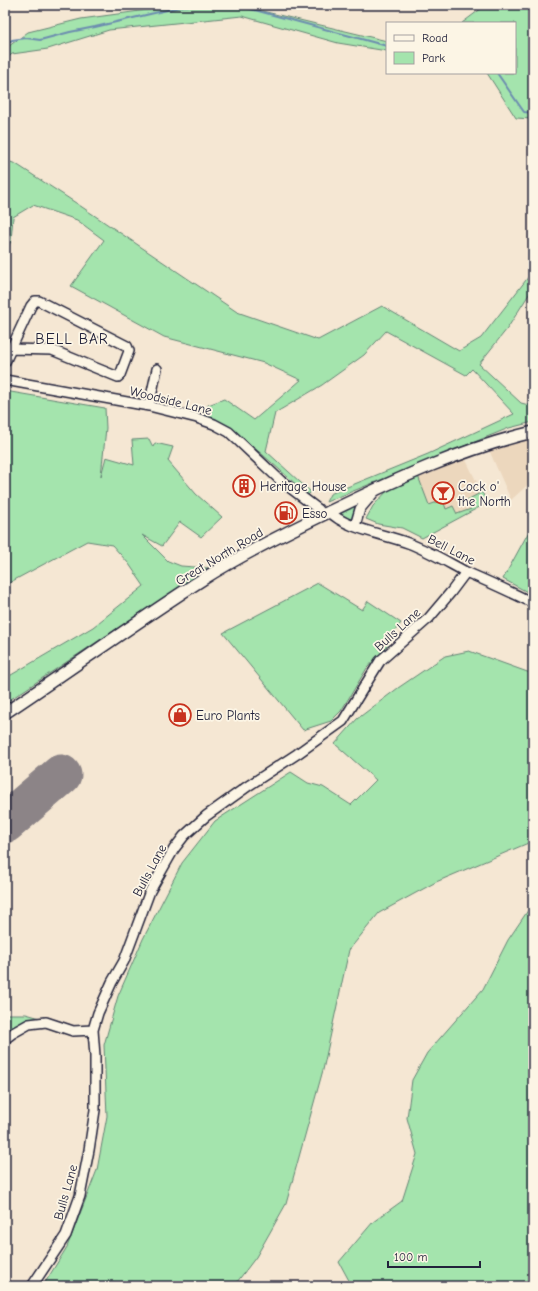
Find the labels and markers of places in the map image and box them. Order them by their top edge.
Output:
building icon: Heritage House [231,473,257,499]
place label: Heritage House [260,479,347,494]
place label: Cock o' the North [457,479,511,509]
bar icon: Cock o' the North [430,480,456,506]
fuel station icon: Esso [273,500,299,526]
place label: Esso [302,506,328,521]
shop icon: Euro Plants [167,702,193,728]
place label: Euro Plants [196,708,260,723]

